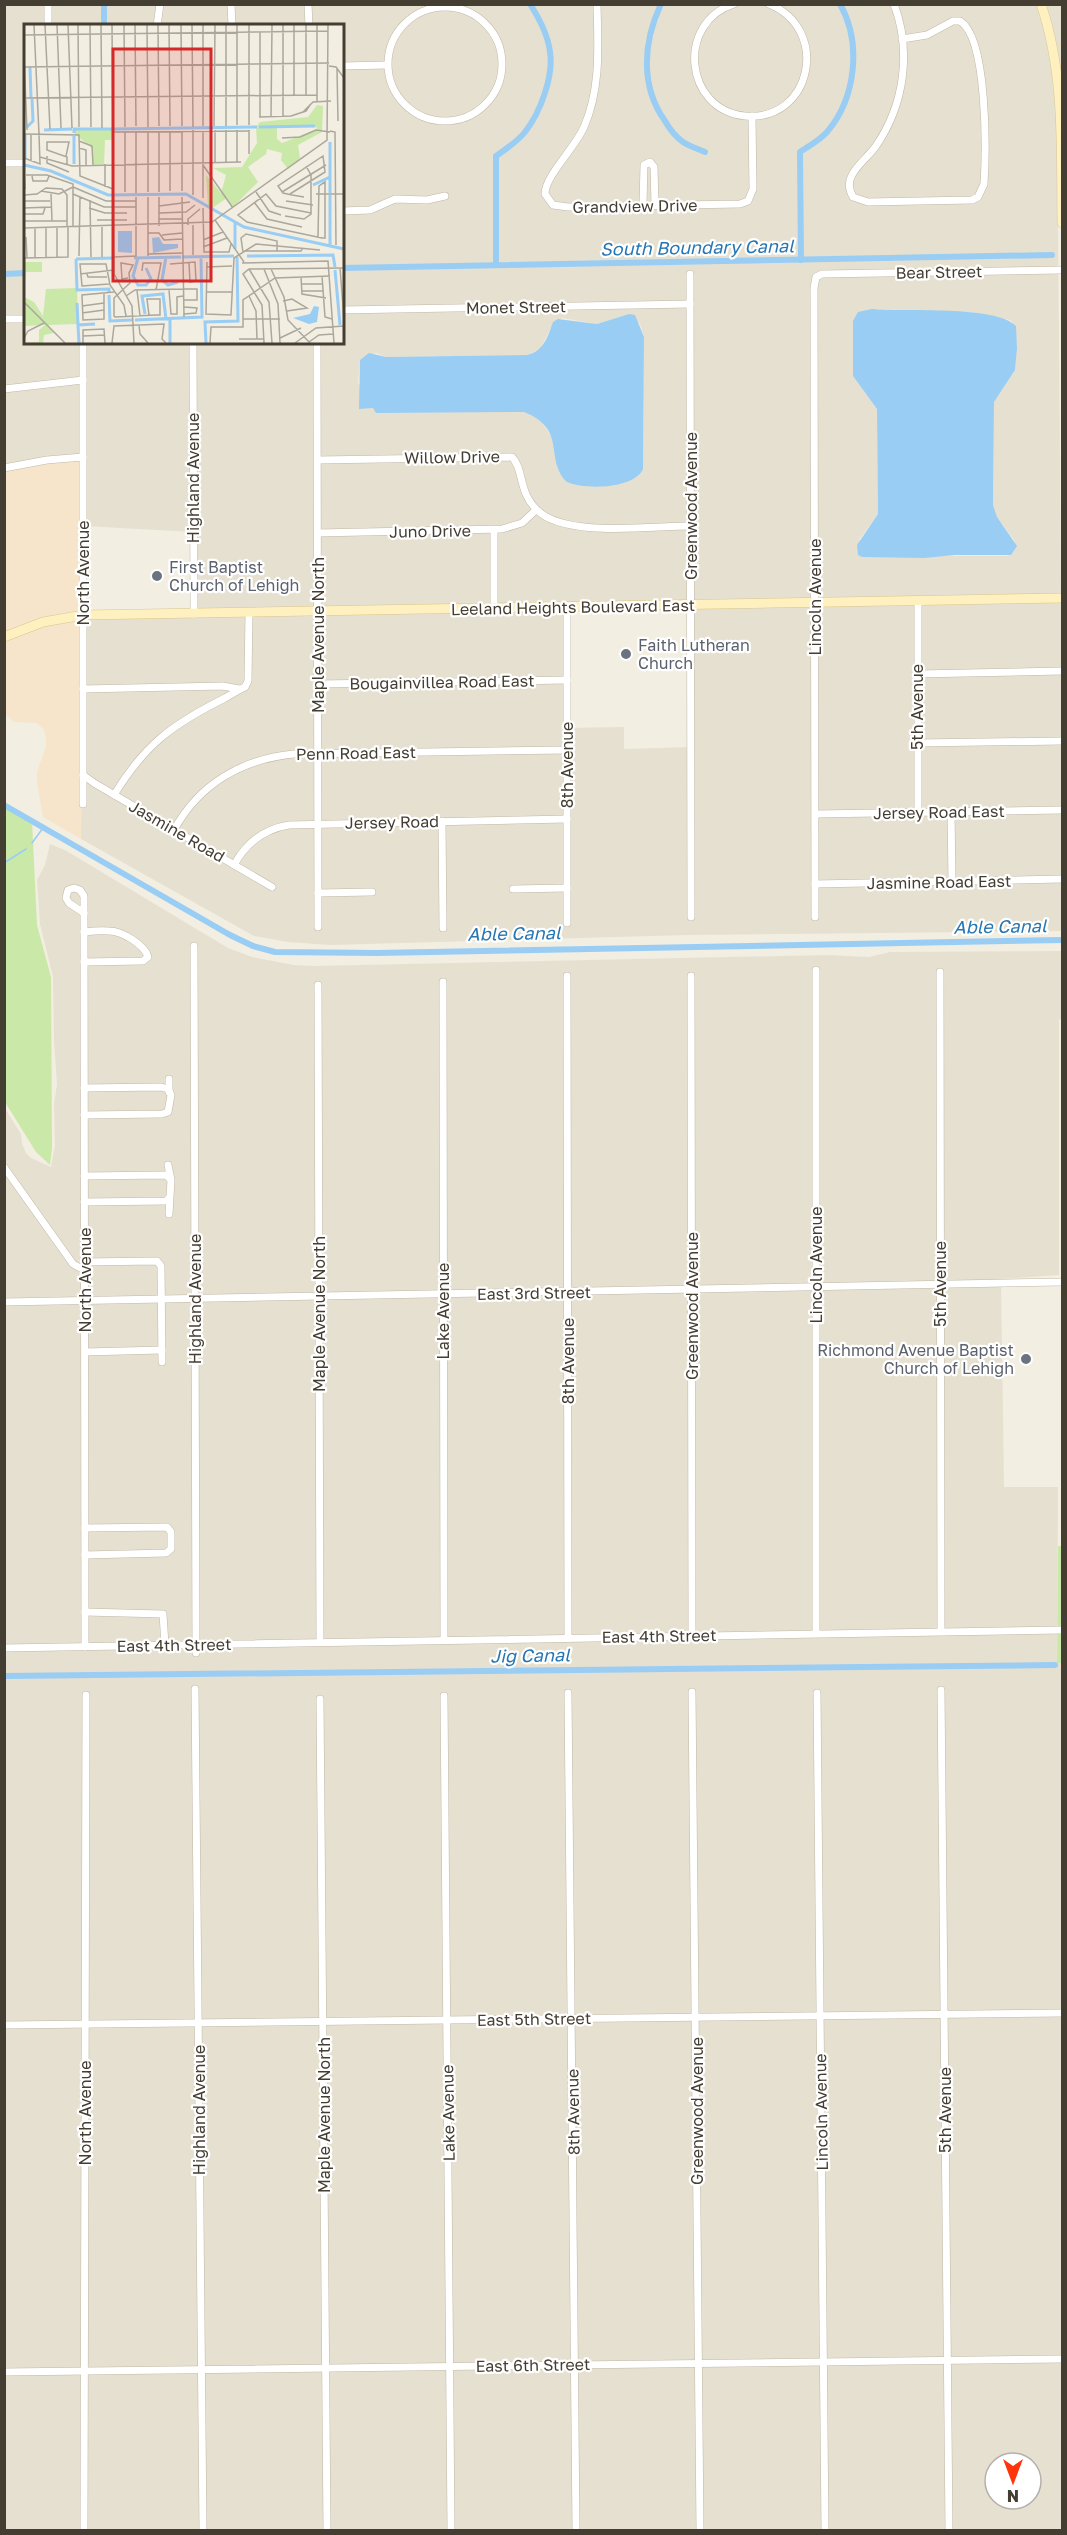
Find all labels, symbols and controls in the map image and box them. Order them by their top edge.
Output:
inset map [24,24,344,344]
street label: Grandview Drive [572,195,698,217]
water label: South Boundary Canal [600,234,795,260]
street label: Bear Street [896,261,982,283]
street label: Monet Street [466,296,566,318]
street label: Highland Avenue [183,413,203,543]
street label: Greenwood Avenue [681,432,701,580]
street label: Willow Drive [404,446,500,468]
street label: North Avenue [73,520,93,626]
street label: Juno Drive [389,520,471,542]
street label: Lincoln Avenue [805,538,825,656]
place label: First Baptist Church of Lehigh [169,557,299,595]
street label: Maple Avenue North [308,557,328,713]
marker: First Baptist Church of Lehigh [150,569,164,583]
street label: Leeland Heights Boulevard East [451,595,695,619]
place label: Faith Lutheran Church [638,635,750,673]
marker: Faith Lutheran Church [619,647,633,661]
street label: 5th Avenue [907,664,927,750]
street label: Bougainvillea Road East [349,670,535,694]
street label: 8th Avenue [557,722,577,808]
street label: Penn Road East [296,742,416,764]
street label: Jasmine Road [126,796,228,866]
street label: Jersey Road East [873,801,1005,823]
street label: Jersey Road [345,811,439,833]
street label: Jasmine Road East [866,871,1012,893]
water label: Able Canal [953,914,1048,938]
water label: Able Canal [467,921,562,945]
street label: Lincoln Avenue [806,1206,826,1324]
street label: North Avenue [75,1227,95,1333]
street label: Greenwood Avenue [682,1232,702,1380]
street label: Highland Avenue [185,1234,205,1364]
street label: Maple Avenue North [309,1236,329,1392]
street label: 5th Avenue [930,1241,950,1327]
street label: Lake Avenue [433,1263,453,1359]
street label: East 3rd Street [477,1282,591,1304]
street label: 8th Avenue [558,1318,578,1404]
place label: Richmond Avenue Baptist Church of Lehigh [817,1340,1014,1378]
marker: Richmond Avenue Baptist Church of Lehigh [1019,1352,1033,1366]
street label: East 4th Street [601,1625,717,1647]
street label: East 4th Street [116,1634,232,1656]
water label: Jig Canal [490,1643,571,1667]
street label: East 5th Street [477,2008,591,2030]
street label: Maple Avenue North [314,2037,334,2193]
street label: Greenwood Avenue [687,2037,707,2185]
street label: Highland Avenue [189,2045,209,2175]
street label: Lincoln Avenue [810,2053,832,2171]
street label: North Avenue [75,2060,95,2166]
street label: Lake Avenue [437,2064,459,2162]
street label: 5th Avenue [935,2067,955,2153]
street label: 8th Avenue [562,2069,584,2155]
street label: East 6th Street [475,2354,591,2376]
north arrow [983,2451,1043,2511]
text: N [1007,2486,1019,2506]

